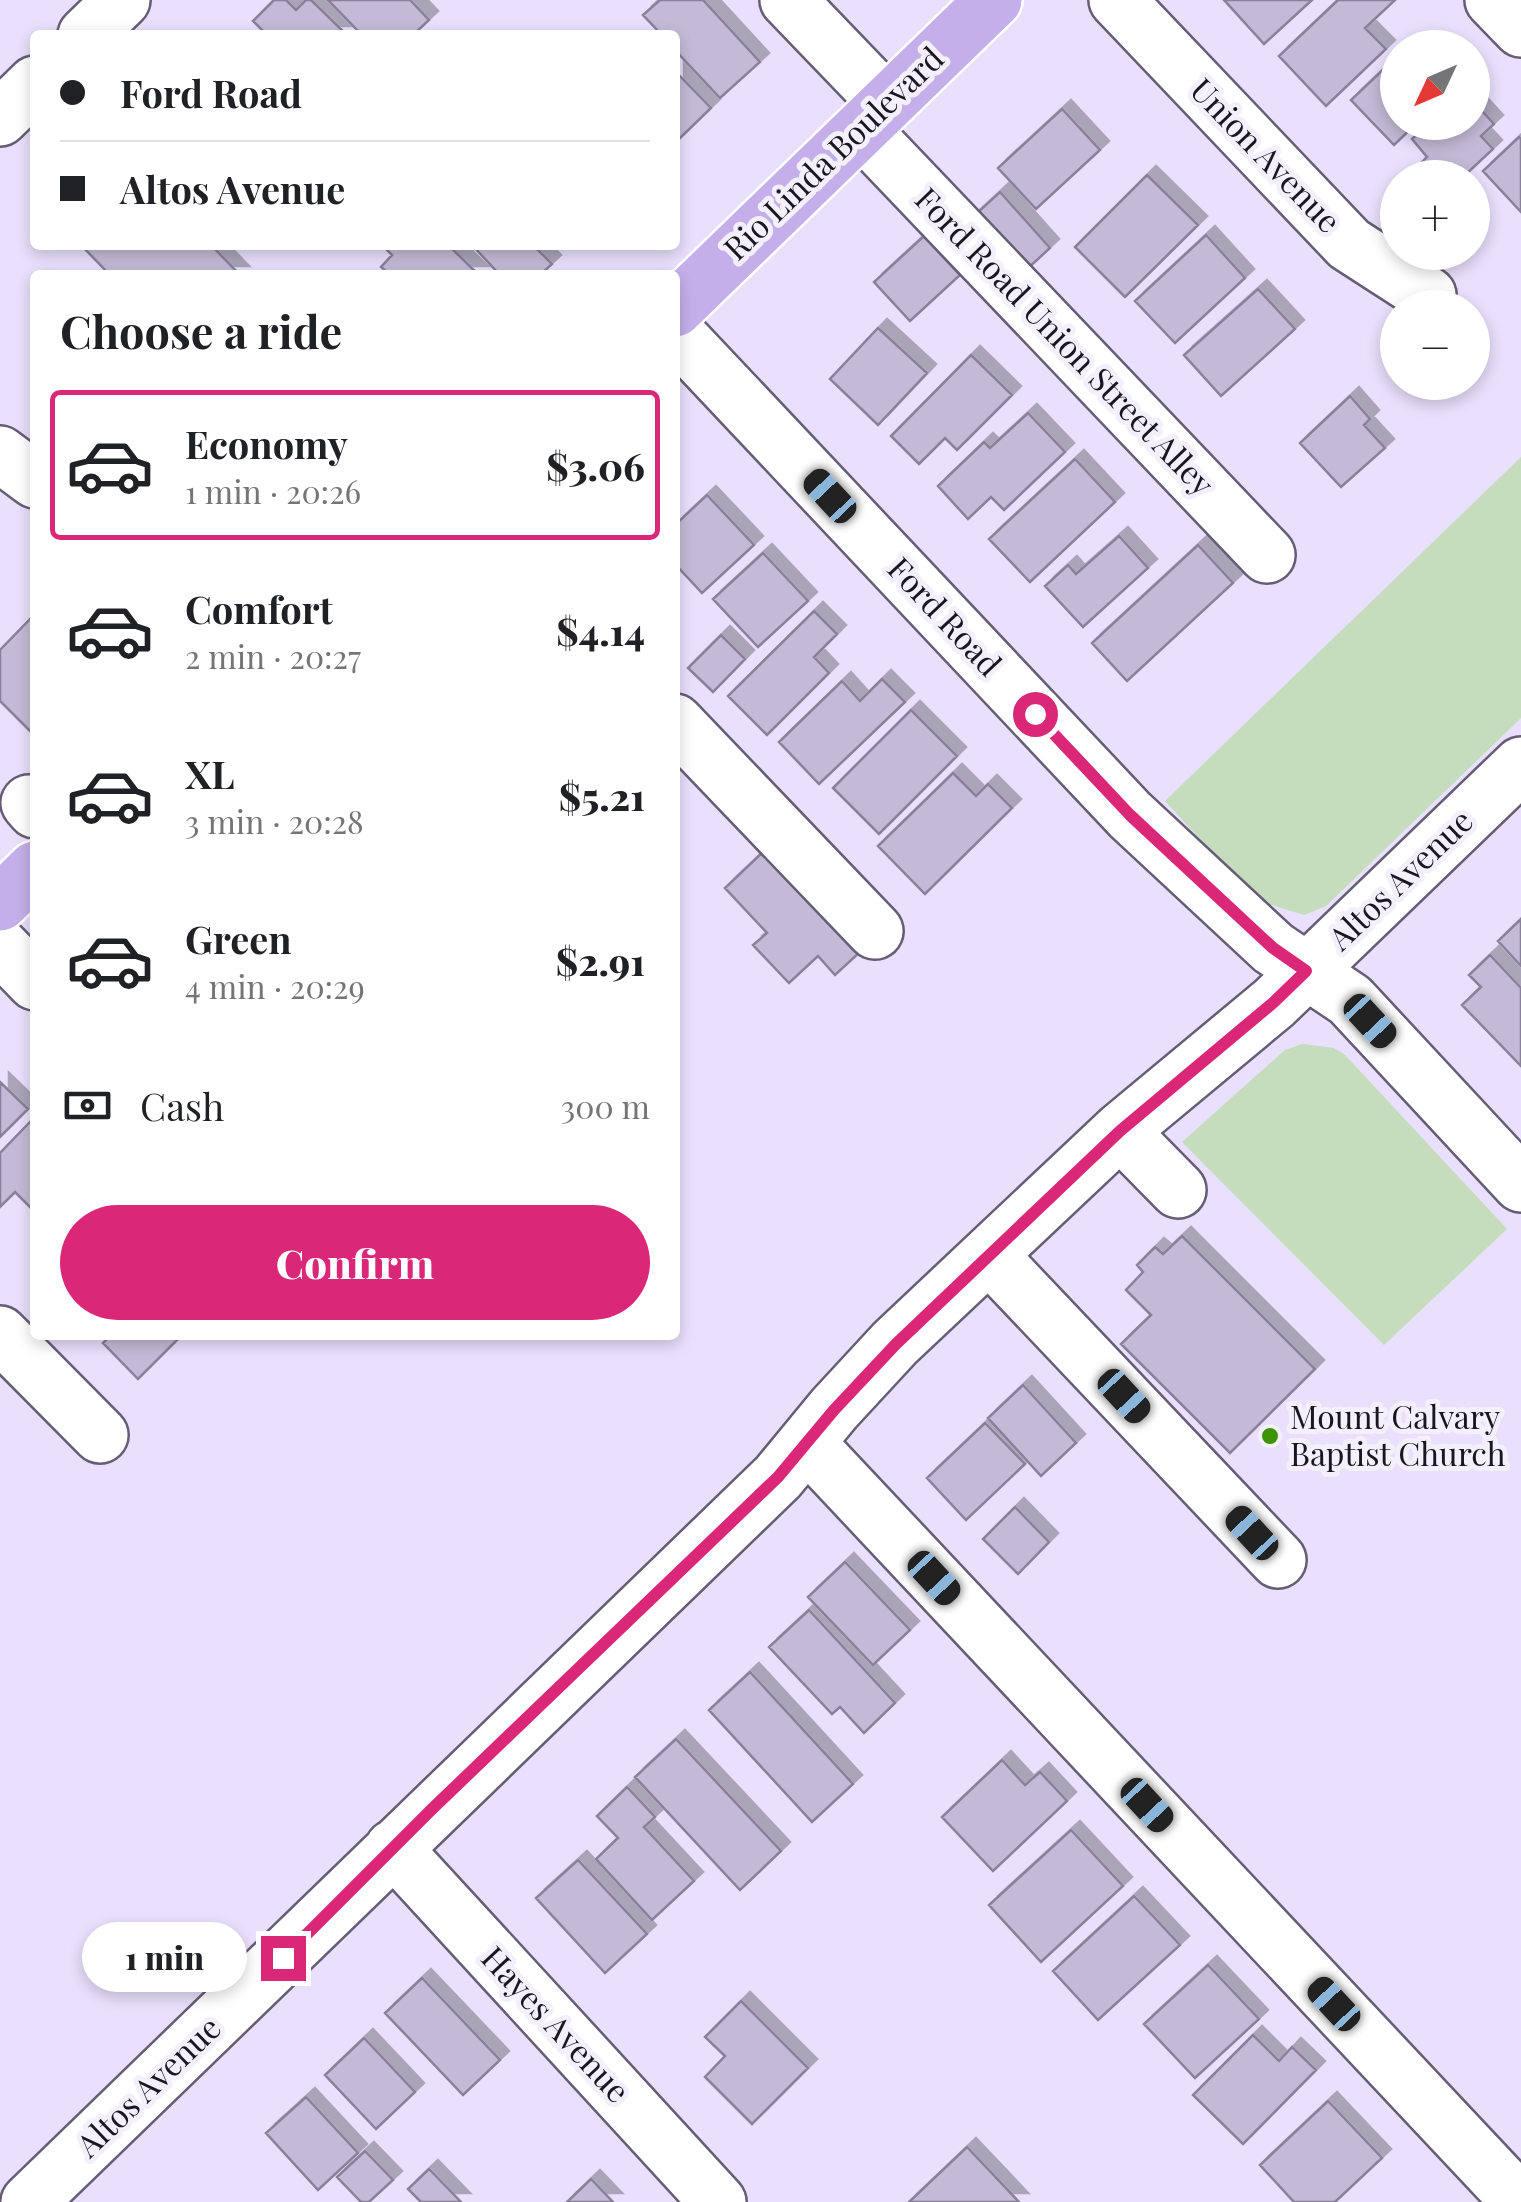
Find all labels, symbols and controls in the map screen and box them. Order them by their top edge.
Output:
north arrow [1380,30,1490,140]
map controls [1380,30,1490,400]
street label: Rio Linda Boulevard [713,36,951,268]
text: Ford Road [120,67,302,118]
street label: Union Avenue [1182,68,1351,241]
button: + [1380,160,1490,270]
text: Altos Avenue [120,163,345,214]
street label: Ford Road Union Street Alley [907,177,1225,504]
button: − [1380,290,1490,400]
text: Choose a ride [60,300,342,360]
text: Economy [185,418,348,469]
icon: car [65,420,155,510]
text: $3.06 [546,440,645,491]
car [799,464,861,528]
text: 1 min · 20:26 [185,469,361,512]
street label: Ford Road [880,547,1012,684]
text: Comfort [185,583,333,634]
icon: car [65,585,155,675]
text: $4.14 [556,605,645,656]
text: 2 min · 20:27 [185,634,361,677]
route start [1013,692,1058,737]
text: XL [185,748,234,799]
icon: car [65,750,155,840]
text: $5.21 [559,770,645,821]
street label: Altos Avenue [1317,798,1481,959]
text: 3 min · 20:28 [185,799,364,842]
text: Green [185,913,292,964]
icon: car [65,915,155,1005]
text: $2.91 [556,935,645,986]
text: 4 min · 20:29 [185,964,365,1007]
car [1339,989,1401,1053]
icon: cash [60,1078,115,1133]
text: Cash [140,1080,224,1131]
text: 300 m [561,1084,650,1127]
button: Confirm [60,1205,650,1320]
car [1093,1364,1155,1428]
place label: Mount Calvary Baptist Church [1290,1394,1506,1474]
marker: Mount Calvary Baptist Church [1259,1425,1281,1447]
car [1221,1501,1283,1565]
car [903,1546,965,1610]
car [1116,1773,1178,1837]
callout: 1 min [83,1923,248,1993]
text: 1 min [125,1935,204,1978]
route end [261,1936,306,1981]
street label: Hayes Avenue [473,1936,640,2111]
car [1303,1972,1365,2036]
street label: Altos Avenue [65,2005,229,2166]

